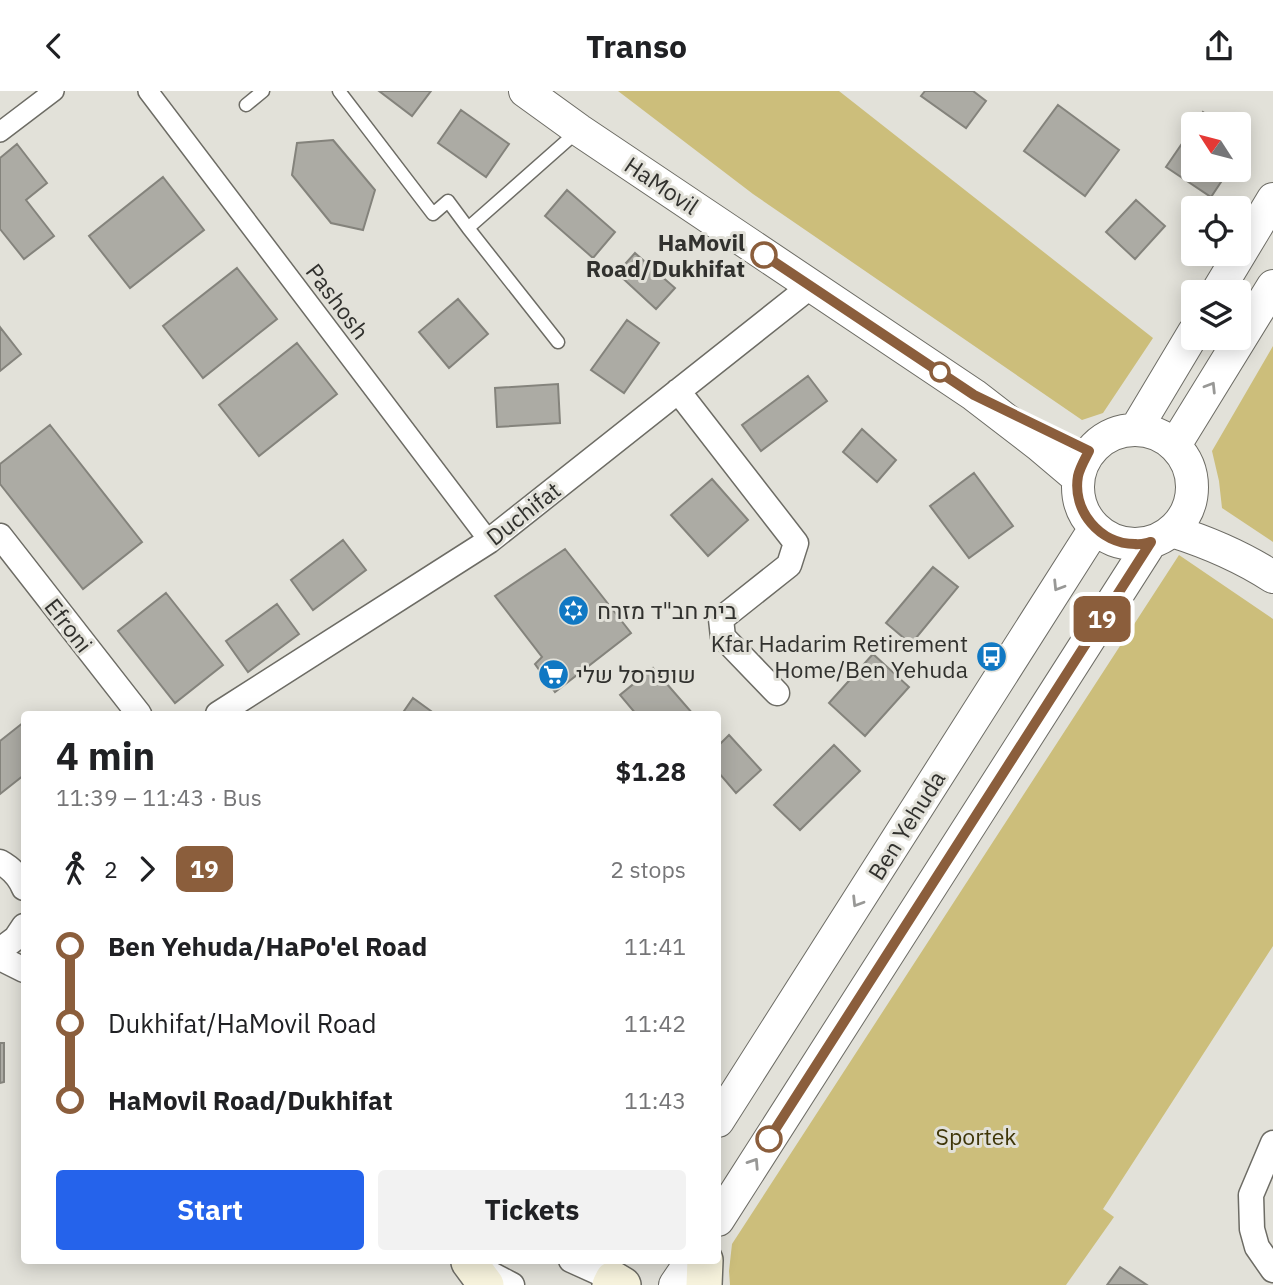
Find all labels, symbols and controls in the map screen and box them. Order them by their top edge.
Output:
text: Transo [586,25,687,67]
icon: back [35,27,73,65]
icon: share [1200,27,1238,65]
north arrow [1181,112,1251,182]
map controls [1181,112,1251,350]
street label: HaMovil [619,149,705,221]
button: locate [1181,196,1251,266]
place label: HaMovil Road/Dukhifat [586,227,745,283]
marker: HaMovil Road/Dukhifat [751,242,777,268]
street label: Pashosh [300,257,376,345]
button: layers [1181,280,1251,350]
unlabelled marker [930,362,950,382]
one-way arrow [1203,382,1216,395]
street label: Duchifat [480,474,566,552]
one-way arrow [1053,578,1066,591]
street label: Efroni [38,592,100,658]
synagogue icon: בית חב"ד מזרח [557,593,591,627]
place label: בית חב"ד מזרח [597,595,737,625]
line badge: 19 [1070,596,1134,642]
text: 19 [1088,603,1116,635]
place label: Kfar Hadarim Retirement Home/Ben Yehuda [711,628,968,684]
bus stop icon: Kfar Hadarim Retirement Home/Ben Yehuda [974,639,1008,673]
supermarket icon: שופרסל שלי [536,657,570,691]
place label: שופרסל שלי [576,659,696,689]
text: 4 min [56,731,155,780]
text: $1.28 [616,754,686,788]
street label: Ben Yehuda [861,765,951,885]
text: 11:39 – 11:43 · Bus [56,782,262,812]
icon: walk [56,850,94,888]
icon: forward [128,850,166,888]
text: 19 [190,853,219,885]
text: 2 [104,854,118,884]
text: 2 stops [610,854,686,884]
one-way arrow [852,894,865,907]
text: Ben Yehuda/HaPo'el Road [108,929,427,963]
text: 11:41 [624,931,686,961]
text: Dukhifat/HaMovil Road [108,1006,377,1040]
text: 11:42 [624,1008,686,1038]
text: HaMovil Road/Dukhifat [108,1083,393,1117]
text: 11:43 [624,1085,686,1115]
park label: Sportek [936,1121,1016,1151]
unlabelled marker [756,1126,782,1152]
one-way arrow [746,1157,759,1170]
button: Start [56,1170,364,1250]
button: Tickets [378,1170,686,1250]

